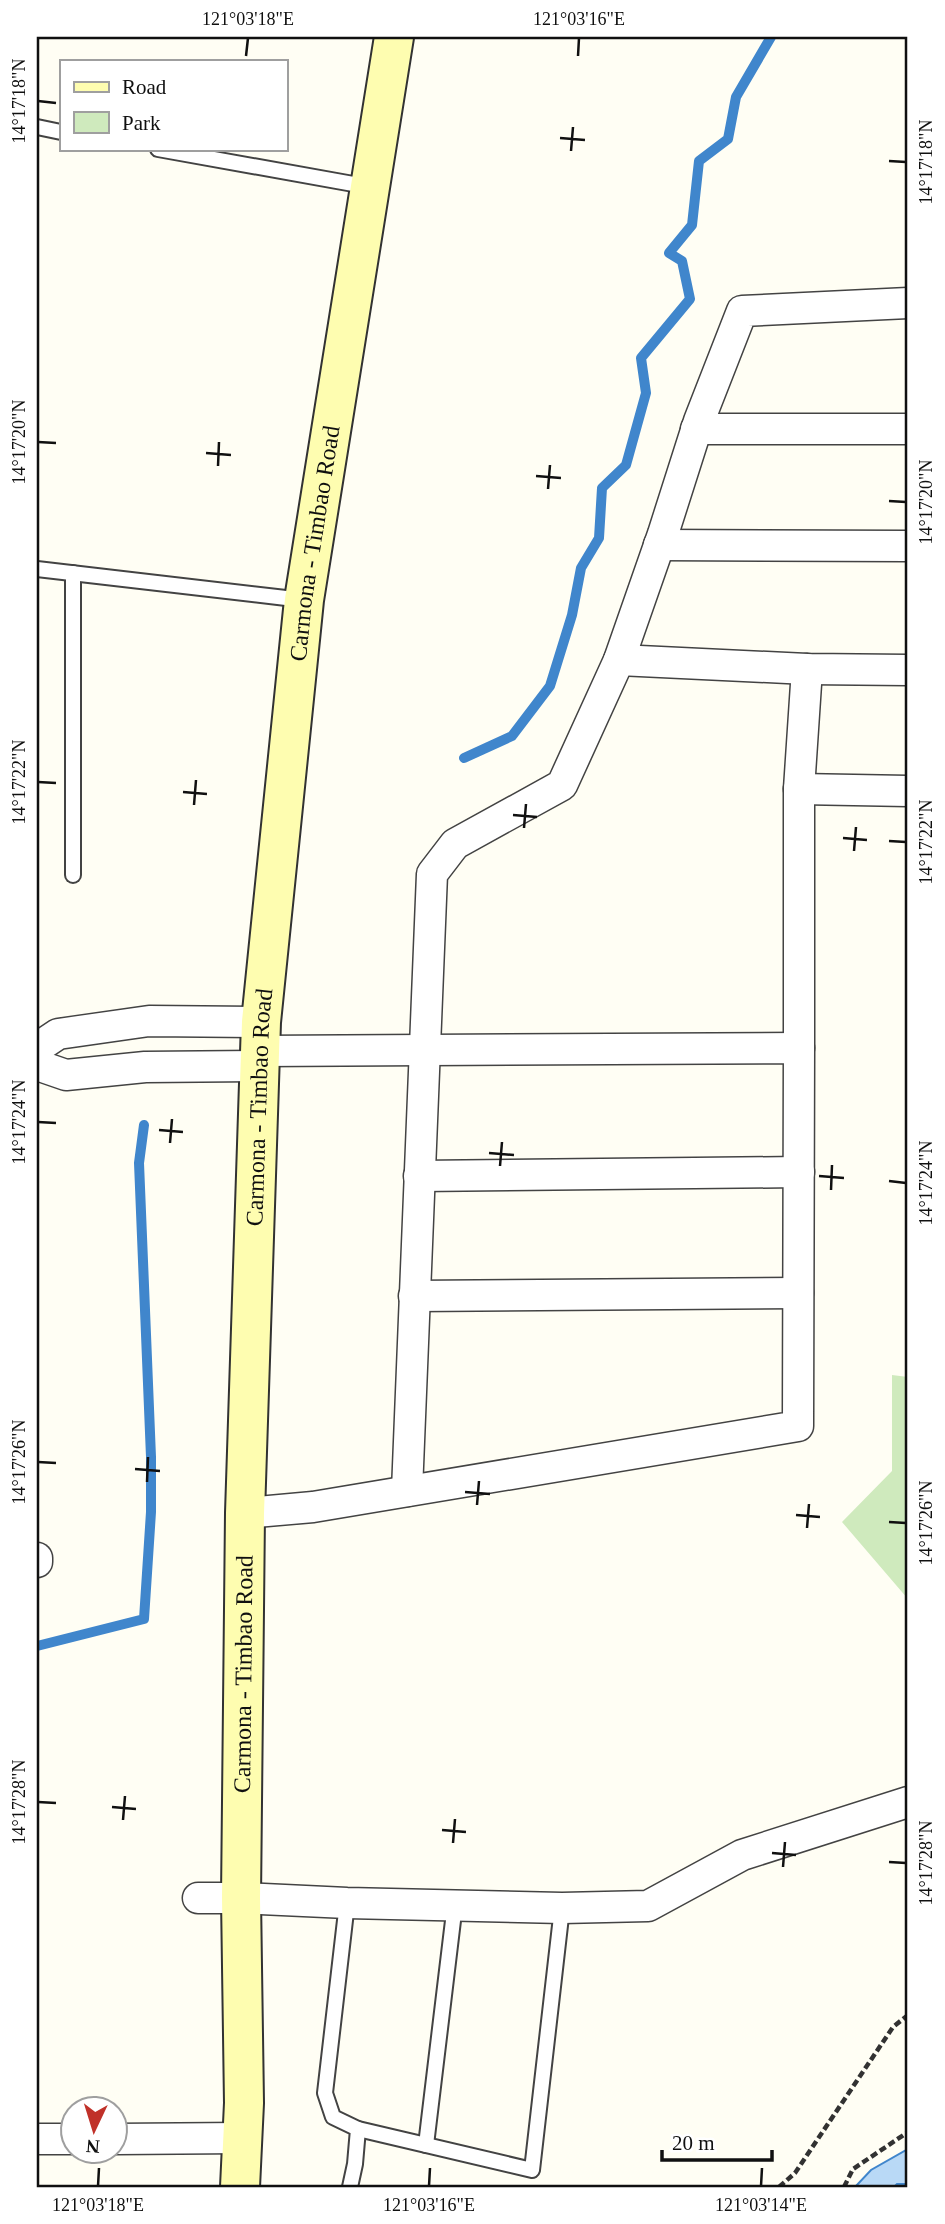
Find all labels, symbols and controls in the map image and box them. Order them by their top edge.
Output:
text: 121°03'18"E [202,9,294,29]
text: 121°03'16"E [533,9,625,29]
text: 14°17'18"N [9,59,29,143]
legend [60,60,287,150]
text: Road [122,75,167,99]
text: Park [122,111,161,135]
text: 14°17'18"N [916,120,936,204]
text: 14°17'20"N [9,400,29,484]
street label: Carmona - Timbao Road [285,424,345,663]
text: 14°17'20"N [916,460,936,544]
text: 14°17'22"N [9,740,29,824]
text: 14°17'22"N [916,800,936,884]
street label: Carmona - Timbao Road [241,987,277,1227]
text: 14°17'24"N [9,1080,29,1164]
text: 14°17'24"N [916,1141,936,1225]
text: 14°17'26"N [9,1420,29,1504]
text: 14°17'26"N [916,1481,936,1565]
street label: Carmona - Timbao Road [229,1555,258,1793]
text: 14°17'28"N [9,1760,29,1844]
text: 14°17'28"N [916,1821,936,1905]
north arrow [60,2094,130,2164]
scale bar [662,2119,772,2163]
text: 20 m [672,2131,715,2155]
text: N [85,2135,100,2157]
text: 121°03'18"E [52,2195,144,2215]
text: 121°03'16"E [383,2195,475,2215]
text: 121°03'14"E [715,2195,807,2215]

